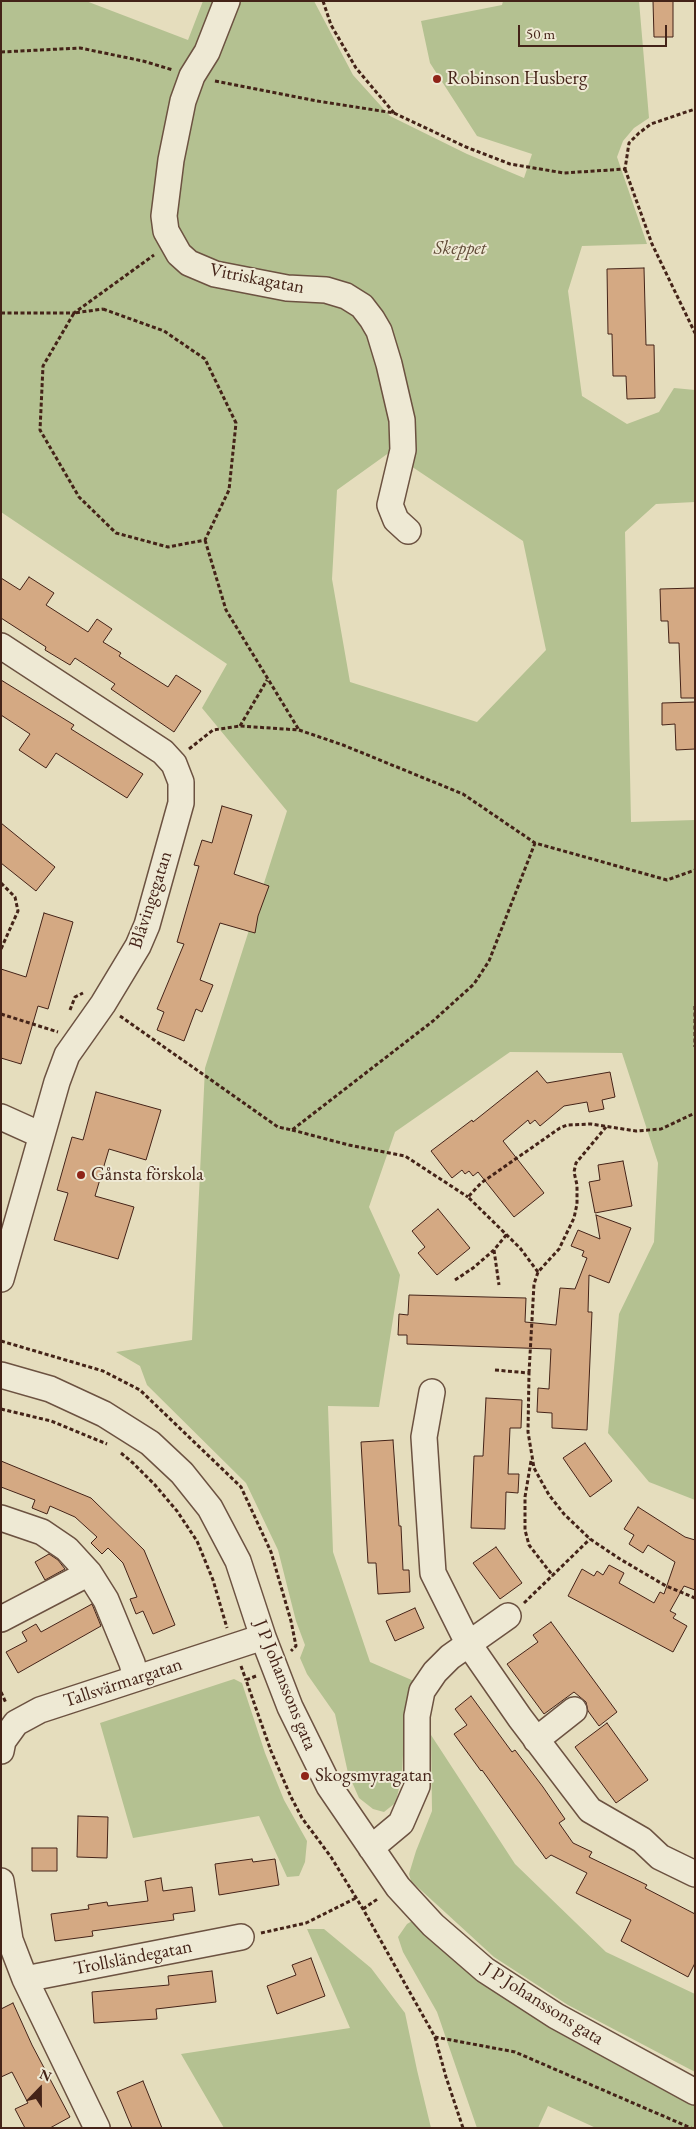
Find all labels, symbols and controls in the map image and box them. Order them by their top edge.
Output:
scale bar [521,15,670,47]
text: 50 m [526,24,555,43]
place label: Robinson Husberg [447,68,587,90]
marker: Robinson Husberg [431,73,443,85]
park label: Skeppet [434,238,486,260]
street label: Vitriskagatan [208,259,306,299]
street label: Blåvingegatan [125,848,177,952]
place label: Gånsta förskola [91,1164,204,1186]
marker: Gånsta förskola [75,1169,87,1181]
street label: J P Johanssons gata [248,1616,322,1754]
street label: Tallsvärmargatan [61,1653,185,1713]
place label: Skogsmyragatan [315,1765,432,1787]
marker: Skogsmyragatan [299,1770,311,1782]
street label: Trollsländegatan [72,1935,194,1981]
street label: J P Johanssons gata [478,1958,608,2050]
north arrow [15,2064,65,2114]
text: N [37,2065,54,2086]

